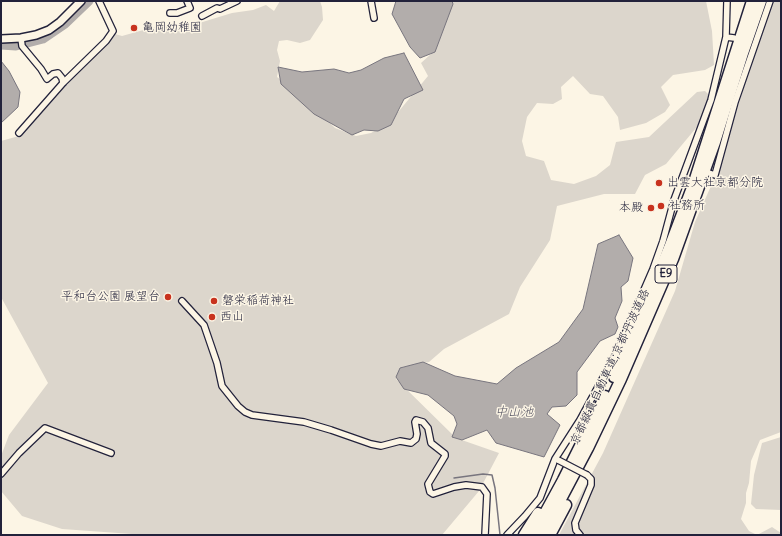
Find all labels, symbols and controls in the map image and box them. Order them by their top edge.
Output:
place label: 亀岡幼稚園 [142,21,202,35]
marker: 亀岡幼稚園 [129,23,139,33]
place label: 出雲大社京都分院 [667,176,763,190]
marker: 出雲大社京都分院 [654,178,664,188]
place label: 社務所 [669,199,705,213]
place label: 本殿 [619,201,643,215]
marker: 社務所 [656,201,666,211]
marker: 本殿 [646,203,656,213]
road number: E9 [655,265,677,283]
street label: 京都縦貫自動車道;京都丹波道路 [567,287,653,447]
place label: 平和台公園 展望台 [61,290,160,304]
marker: 平和台公園 展望台 [163,292,173,302]
place label: 磐栄稲荷神社 [222,294,294,308]
marker: 磐栄稲荷神社 [209,296,219,306]
place label: 西山 [220,310,244,324]
marker: 西山 [207,312,217,322]
water label: 中山池 [495,404,533,420]

